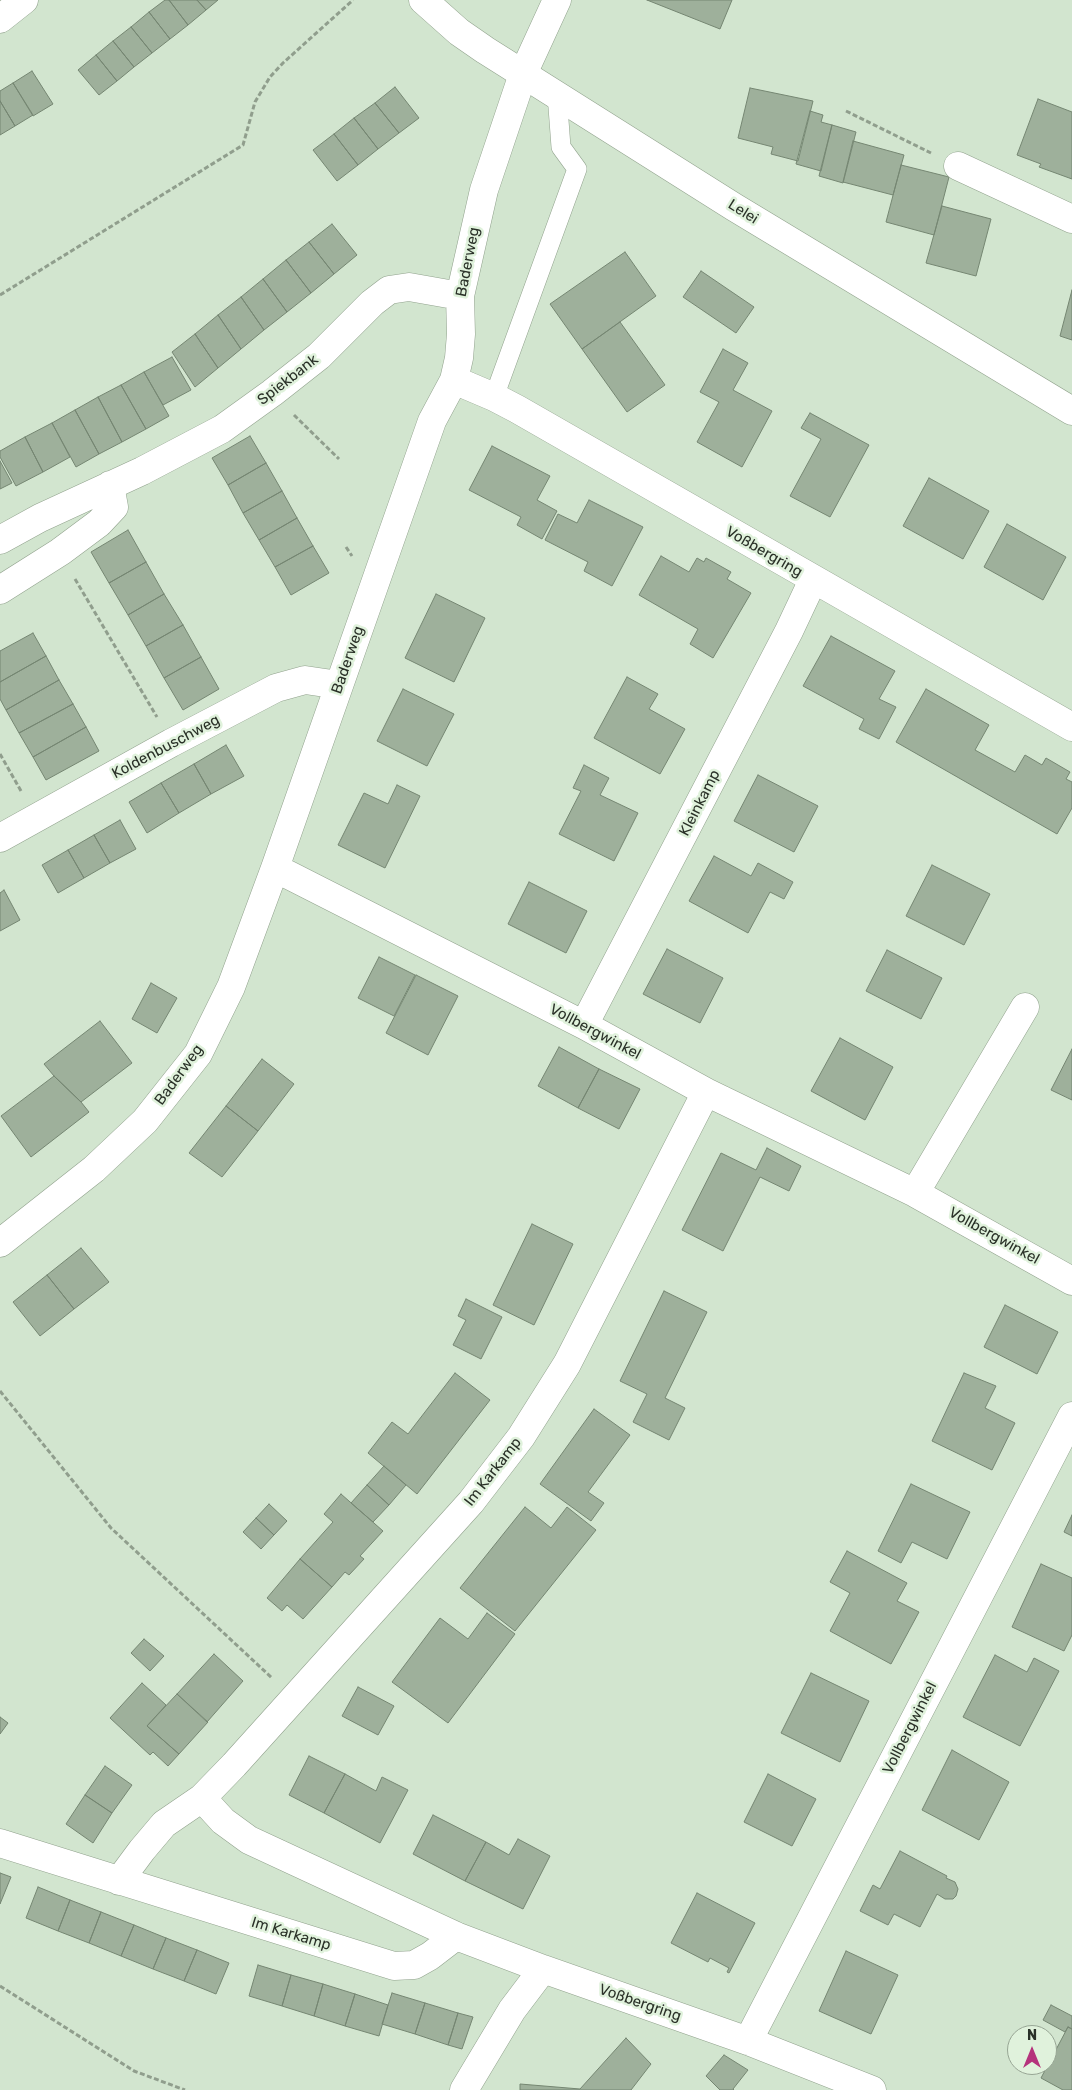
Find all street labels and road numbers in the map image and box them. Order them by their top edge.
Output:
street label: Lelei [725,196,761,228]
street label: Baderweg [452,226,484,298]
street label: Spiekbank [254,351,322,409]
street label: Voßbergring [722,523,806,581]
street label: Baderweg [328,624,368,696]
street label: Koldenbuschweg [109,711,223,783]
street label: Kleinkamp [676,767,724,839]
street label: Vollbergwinkel [546,1000,644,1064]
street label: Baderweg [151,1041,207,1109]
street label: Vollbergwinkel [945,1204,1043,1268]
street label: Im Karkamp [461,1434,525,1510]
street label: Vollbergwinkel [879,1679,941,1777]
street label: Im Karkamp [249,1913,333,1955]
street label: Voßbergring [597,1981,683,2025]

